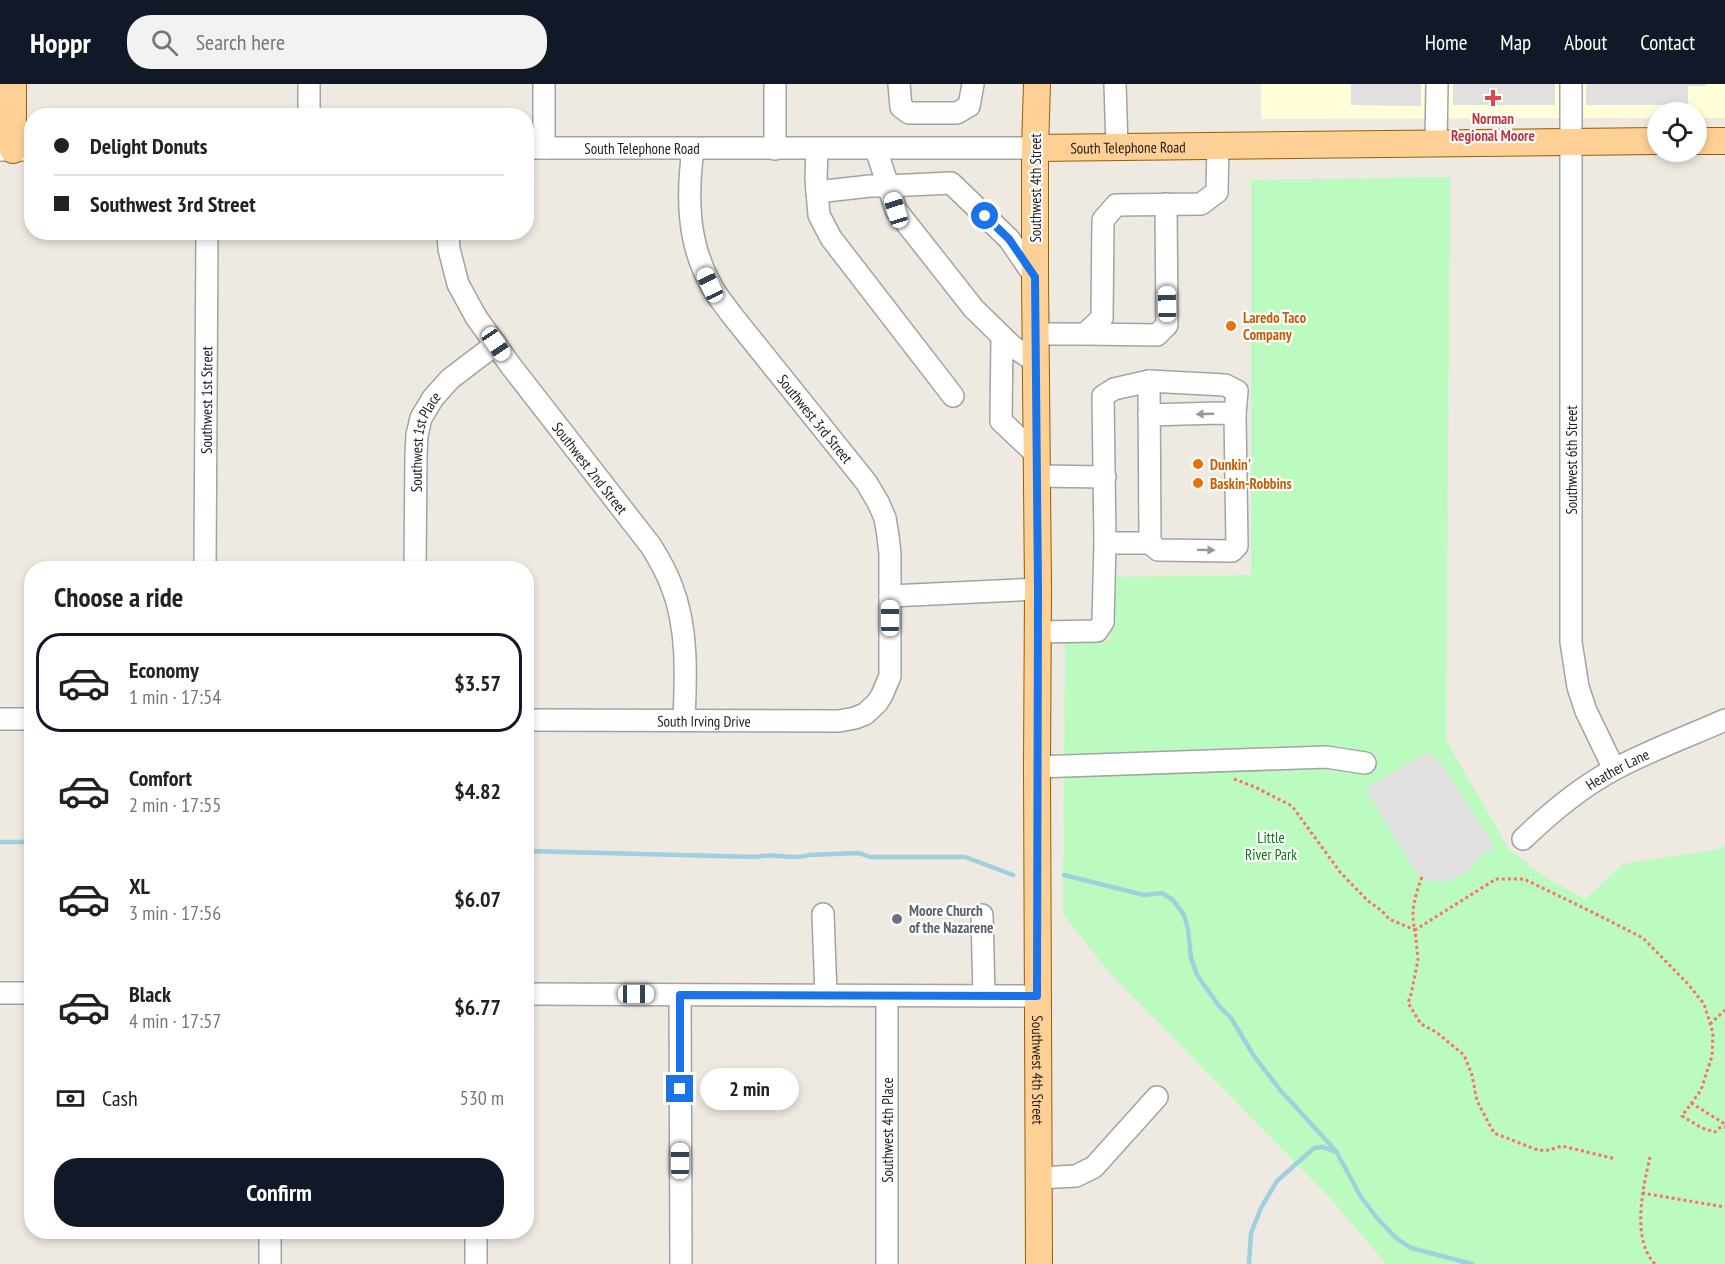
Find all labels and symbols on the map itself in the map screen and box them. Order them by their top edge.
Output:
marker: Norman Regional Moore [1484,89,1502,107]
place label: Norman Regional Moore [1451,109,1535,145]
street label: Southwest 4th Street [1026,133,1045,243]
street label: South Telephone Road [1070,137,1186,157]
street label: South Telephone Road [584,139,700,158]
car [882,190,910,230]
route start [971,202,998,229]
car [694,265,726,305]
car [1158,286,1176,322]
place label: Laredo Taco Company [1243,308,1306,344]
marker: Laredo Taco Company [1224,319,1238,333]
car [478,324,514,364]
street label: Southwest 1st Street [196,346,216,454]
street label: Southwest 3rd Street [773,371,857,467]
street label: Southwest 1st Place [406,387,444,492]
street label: Southwest 6th Street [1562,405,1581,515]
one-way arrow [1195,409,1214,418]
street label: Southwest 2nd Street [548,418,632,518]
place label: Dunkin' [1210,455,1251,474]
marker: Dunkin' [1191,457,1205,471]
place label: Baskin-Robbins [1210,474,1292,493]
marker: Baskin-Robbins [1191,476,1205,490]
one-way arrow [1196,546,1215,555]
car [881,600,899,636]
street label: South Irving Drive [657,711,751,730]
street label: Heather Lane [1582,744,1652,794]
park label: Little River Park [1245,828,1297,864]
place label: Moore Church of the Nazarene [909,901,993,937]
marker: Moore Church of the Nazarene [890,912,904,926]
car [618,985,654,1003]
street label: Southwest 4th Street [1028,1015,1048,1125]
callout: 2 min [701,1068,800,1110]
route end [666,1075,693,1102]
street label: Southwest 4th Place [878,1077,897,1183]
car [671,1143,689,1179]

